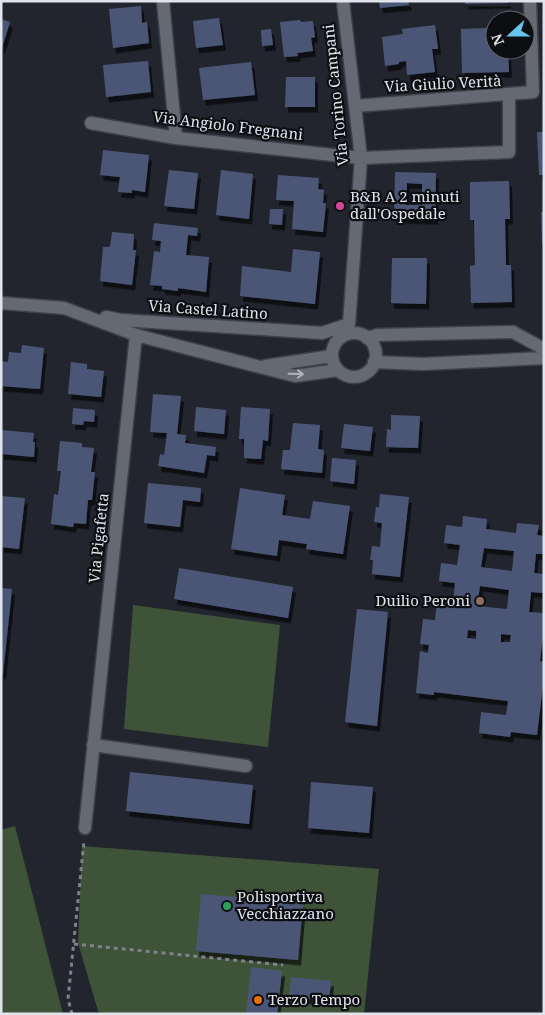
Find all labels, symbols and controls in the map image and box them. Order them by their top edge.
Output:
north arrow [485,10,535,60]
street label: Via Torino Campani [318,23,352,167]
text: N [487,31,508,48]
street label: Via Giulio Verità [384,70,502,96]
street label: Via Angiolo Fregnani [152,106,304,144]
place label: B&B A 2 minuti dall'Ospedale [350,186,460,223]
marker: B&B A 2 minuti dall'Ospedale [334,200,346,212]
street label: Via Castel Latino [148,295,268,323]
one-way arrow [288,369,304,379]
street label: Via Pigafetta [83,492,113,584]
place label: Duilio Peroni [375,590,470,610]
marker: Duilio Peroni [474,595,486,607]
place label: Polisportiva Vecchiazzano [237,886,334,923]
marker: Polisportiva Vecchiazzano [221,900,233,912]
place label: Terzo Tempo [268,989,360,1009]
marker: Terzo Tempo [252,994,264,1006]

